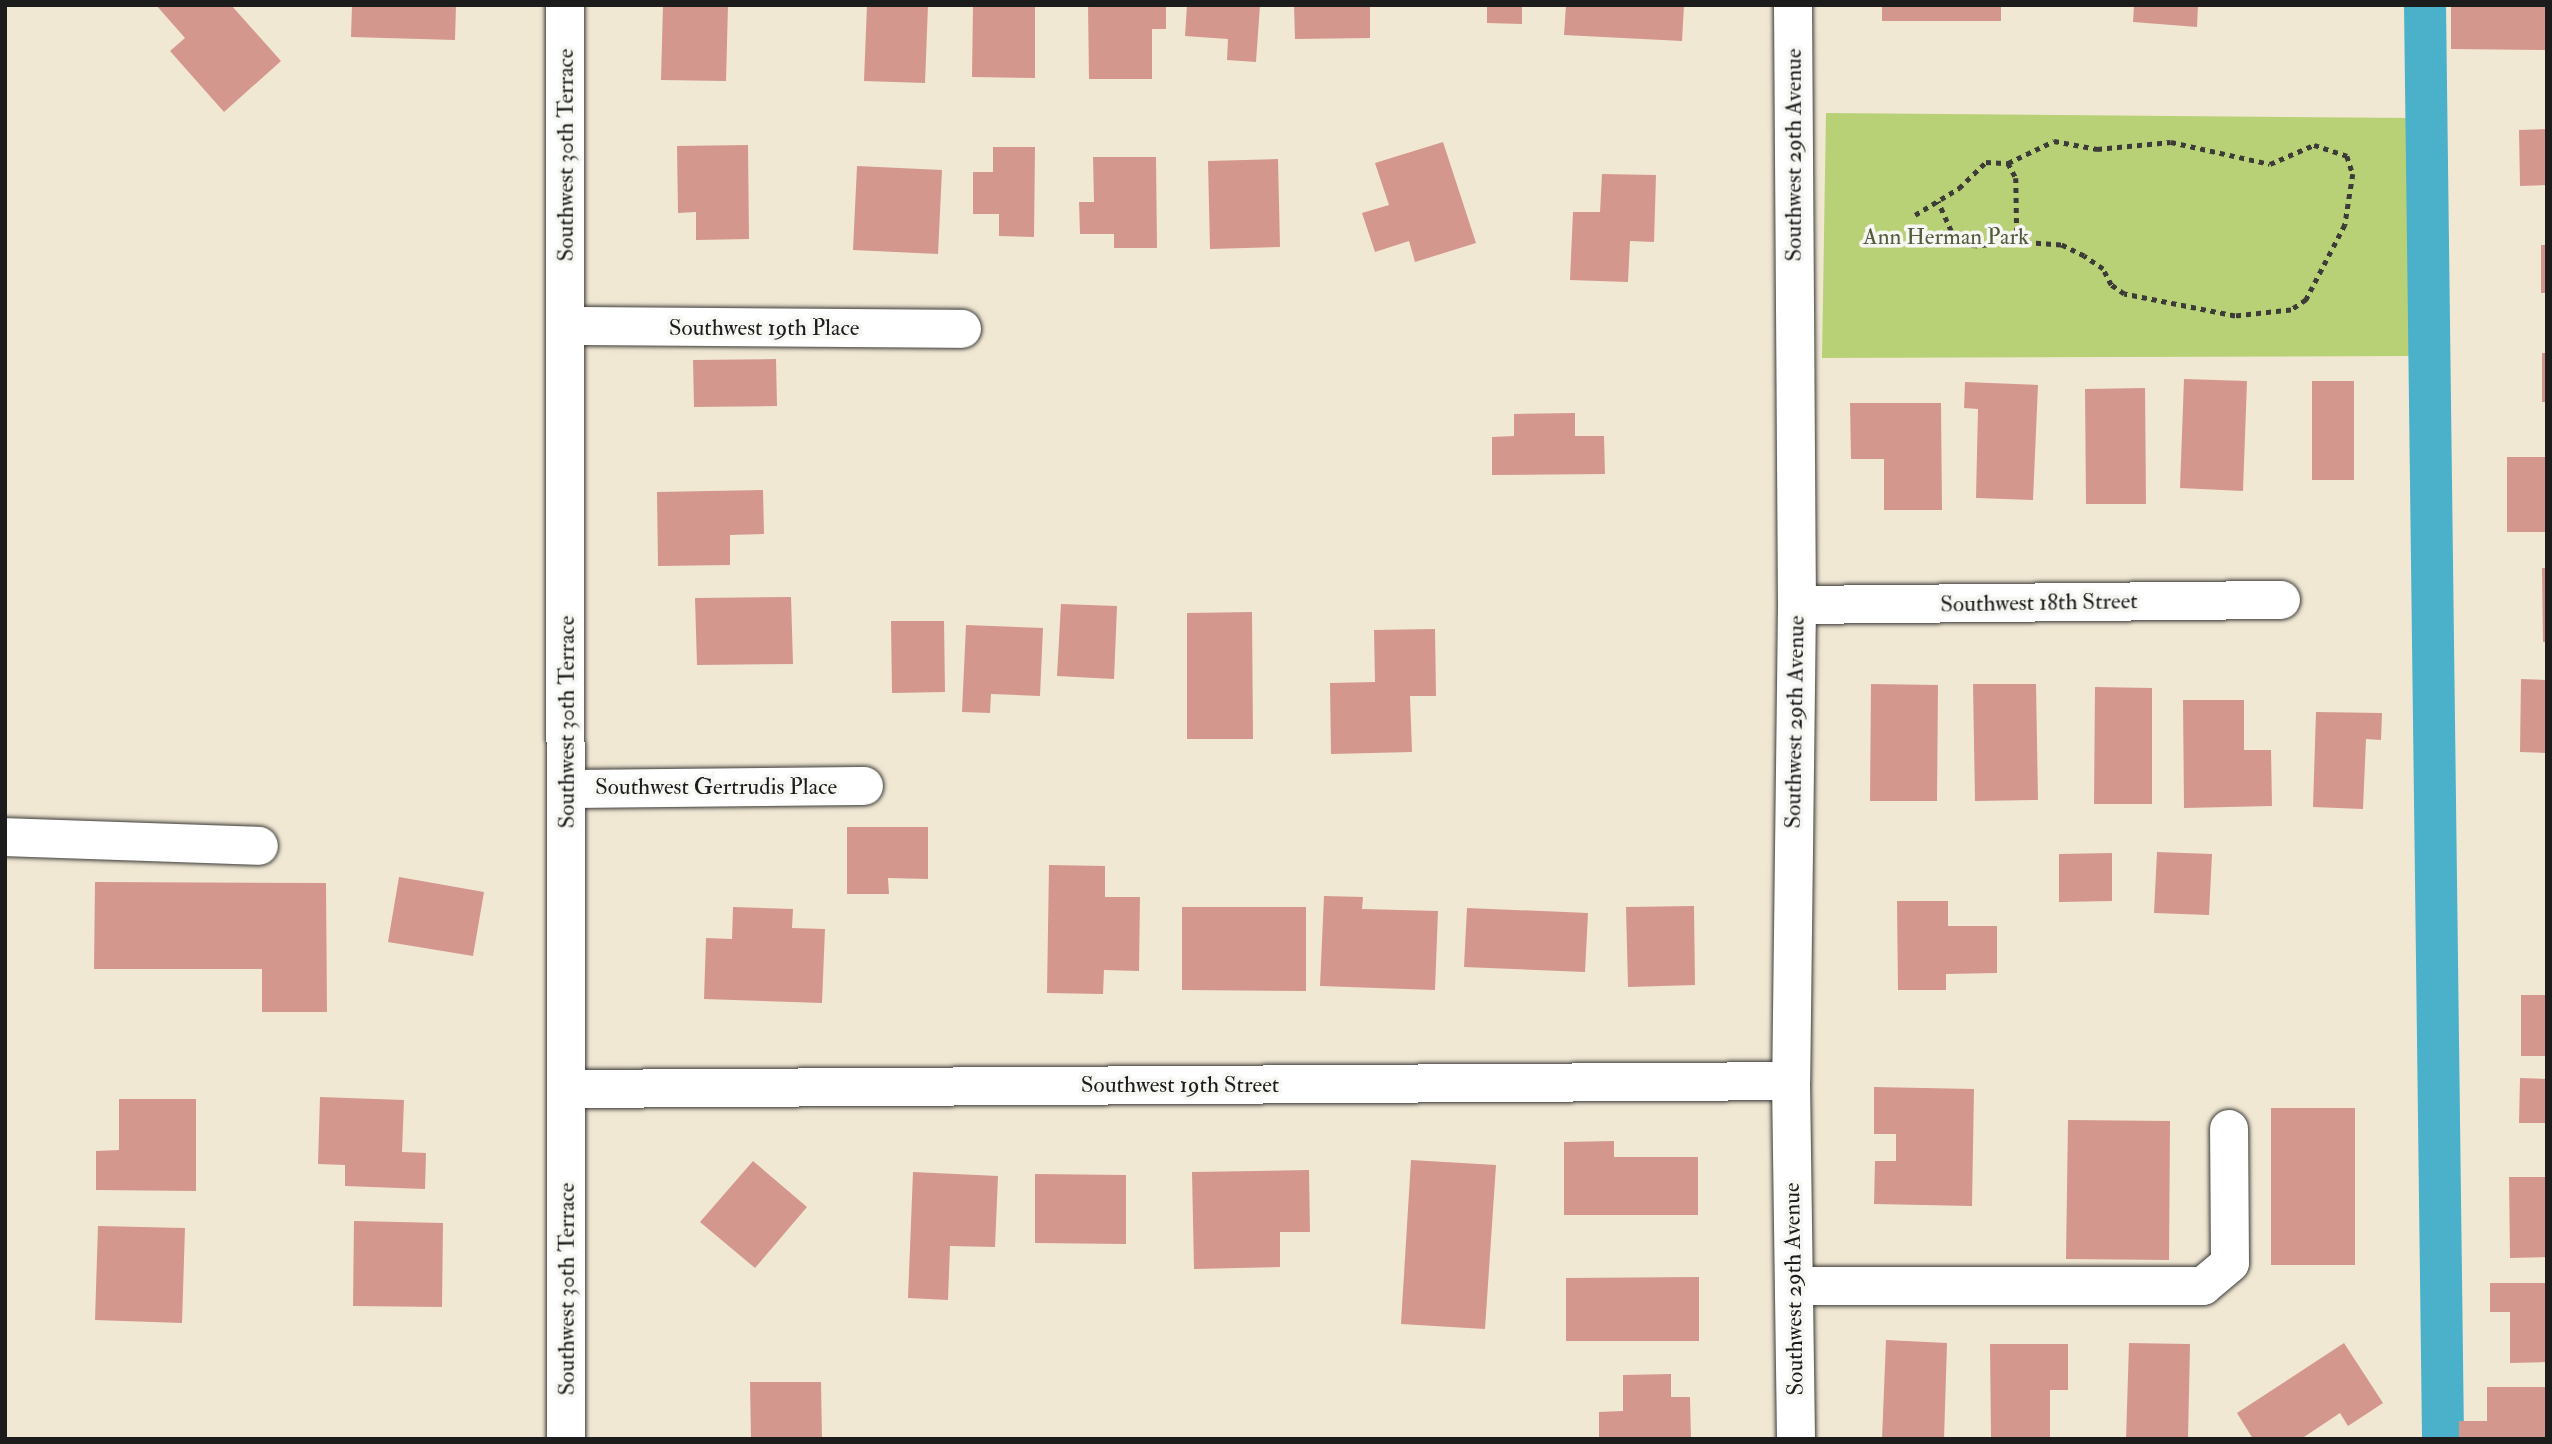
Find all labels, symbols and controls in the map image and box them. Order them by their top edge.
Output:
street label: Southwest 29th Avenue [1780,48,1808,262]
street label: Southwest 30th Terrace [552,49,580,261]
park label: Ann Herman Park [1863,223,2029,251]
street label: Southwest 19th Place [669,314,859,342]
street label: Southwest 18th Street [1940,587,2138,619]
street label: Southwest 29th Avenue [1779,615,1811,829]
street label: Southwest 30th Terrace [553,616,581,828]
street label: Southwest Gertrudis Place [595,773,837,801]
street label: Southwest 19th Street [1081,1071,1279,1099]
street label: Southwest 29th Avenue [1778,1182,1810,1396]
street label: Southwest 30th Terrace [553,1183,581,1395]

